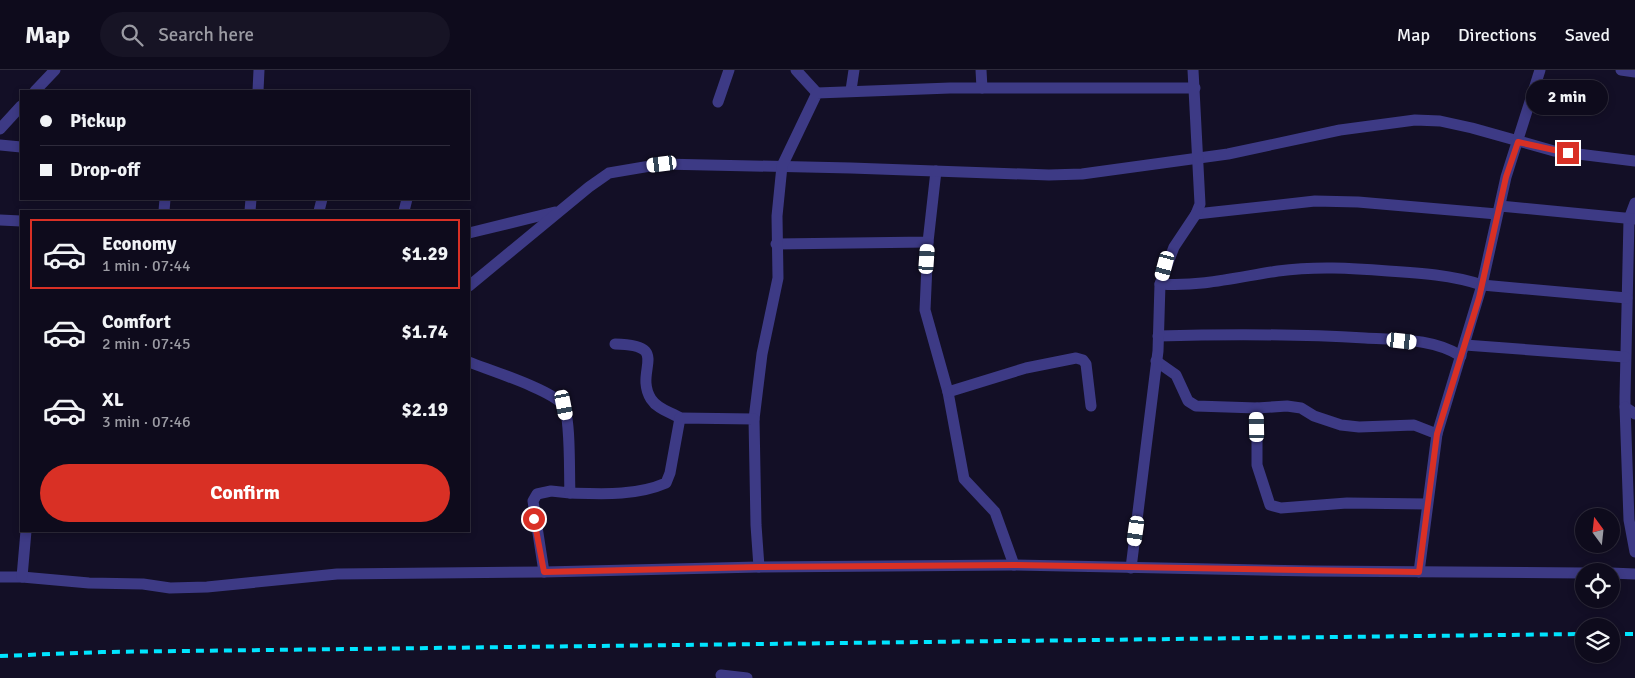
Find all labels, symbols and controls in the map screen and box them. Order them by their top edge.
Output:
search box [100,12,450,57]
text: Map [25,20,70,50]
icon: search [118,21,146,49]
text: Search here [158,23,254,47]
text: Map [1397,24,1430,46]
text: Directions [1458,24,1537,46]
text: Saved [1565,24,1610,46]
callout: 2 min [1527,81,1609,116]
text: 2 min [1548,87,1586,107]
text: Pickup [70,109,126,133]
route end [1557,142,1579,164]
car [646,155,677,173]
text: Drop-off [70,158,140,182]
icon: car [42,232,87,277]
text: Economy [102,232,176,256]
text: $1.29 [402,242,448,266]
car [918,244,935,274]
car [1153,250,1176,282]
text: 1 min · 07:44 [102,256,191,276]
icon: car [42,310,87,355]
text: Comfort [102,310,171,334]
text: $1.74 [402,320,448,344]
car [1386,332,1417,350]
text: 2 min · 07:45 [102,334,191,354]
icon: car [42,388,87,433]
text: XL [102,388,124,412]
car [553,389,574,421]
text: $2.19 [402,398,448,422]
text: 3 min · 07:46 [102,412,191,432]
car [1249,412,1264,442]
button: Confirm [40,464,450,522]
route start [523,508,545,530]
north arrow [1575,508,1620,552]
map controls [1575,508,1620,663]
car [1126,515,1145,547]
button: locate [1575,563,1620,608]
button: layers [1575,618,1620,663]

